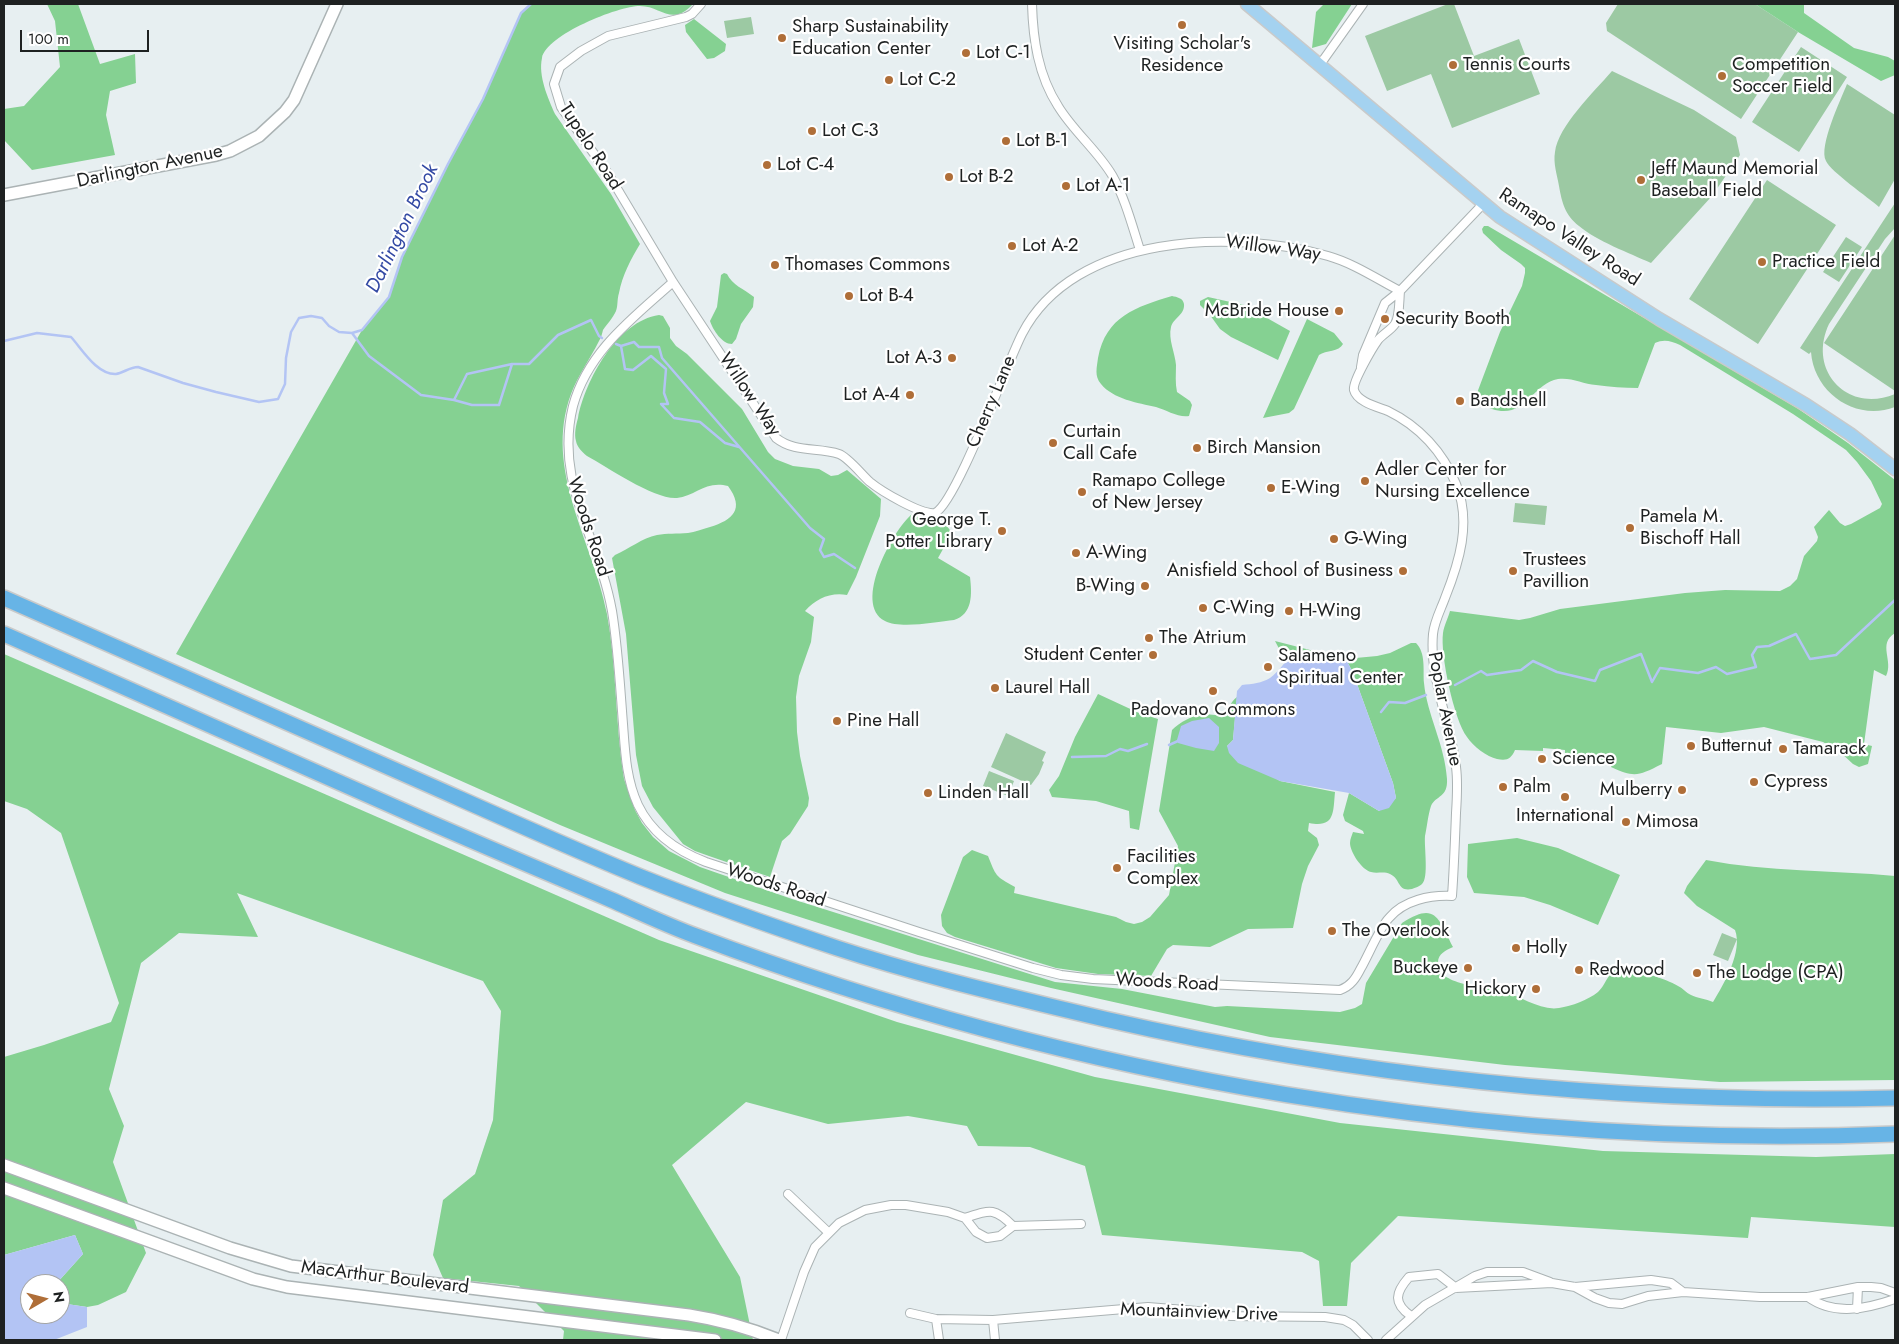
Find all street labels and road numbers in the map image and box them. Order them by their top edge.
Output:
street label: Tupelo Road [553,99,627,195]
street label: Darlington Avenue [75,140,225,194]
street label: Ramapo Valley Road [1494,184,1644,292]
street label: Willow Way [1224,231,1322,267]
street label: Willow Way [713,349,785,441]
street label: Cherry Lane [962,352,1022,452]
street label: Woods Road [561,474,615,580]
street label: Poplar Avenue [1422,650,1466,768]
street label: Woods Road [723,859,829,913]
street label: Woods Road [1115,969,1219,997]
street label: MacArthur Boulevard [300,1256,470,1300]
street label: Mountainview Drive [1120,1299,1278,1327]

